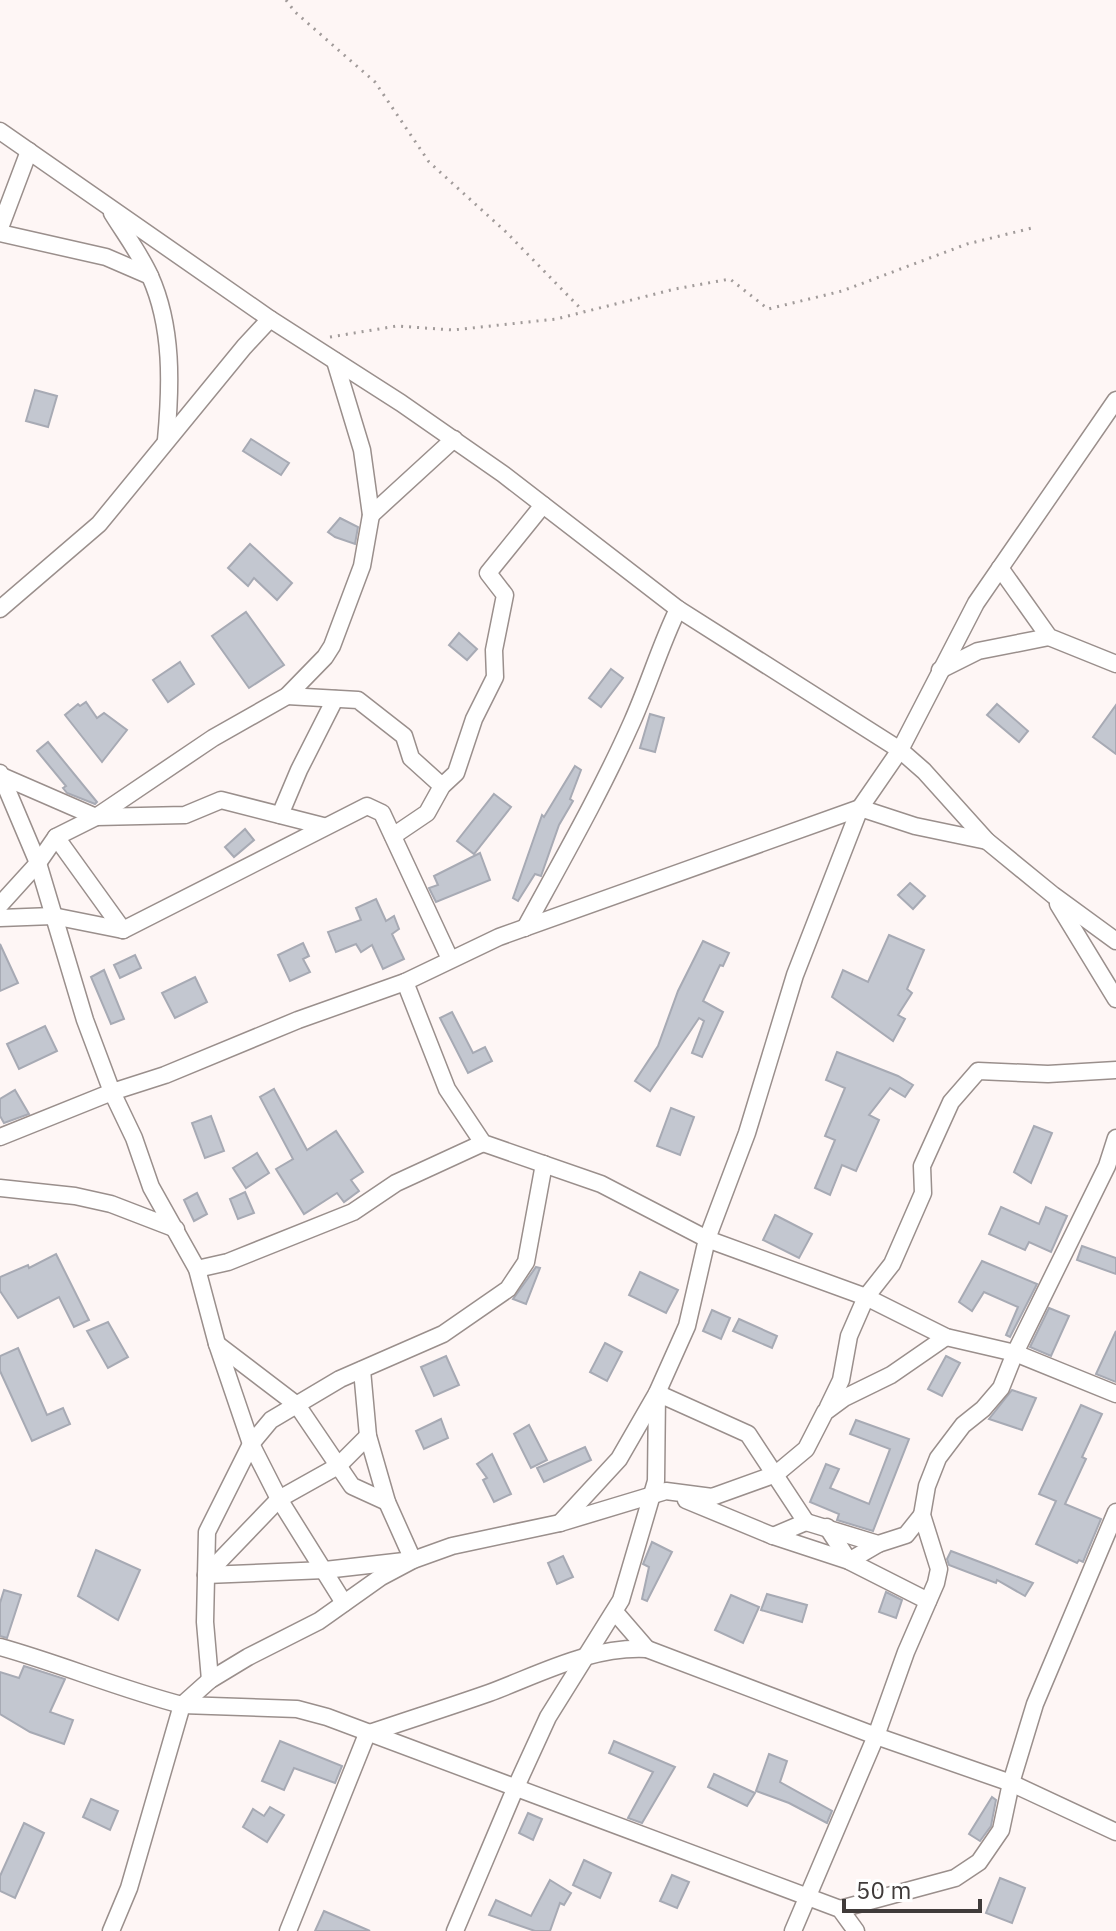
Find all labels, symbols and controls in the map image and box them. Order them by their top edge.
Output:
scale bar [844,1863,980,1913]
text: 50 m [856,1874,911,1906]

